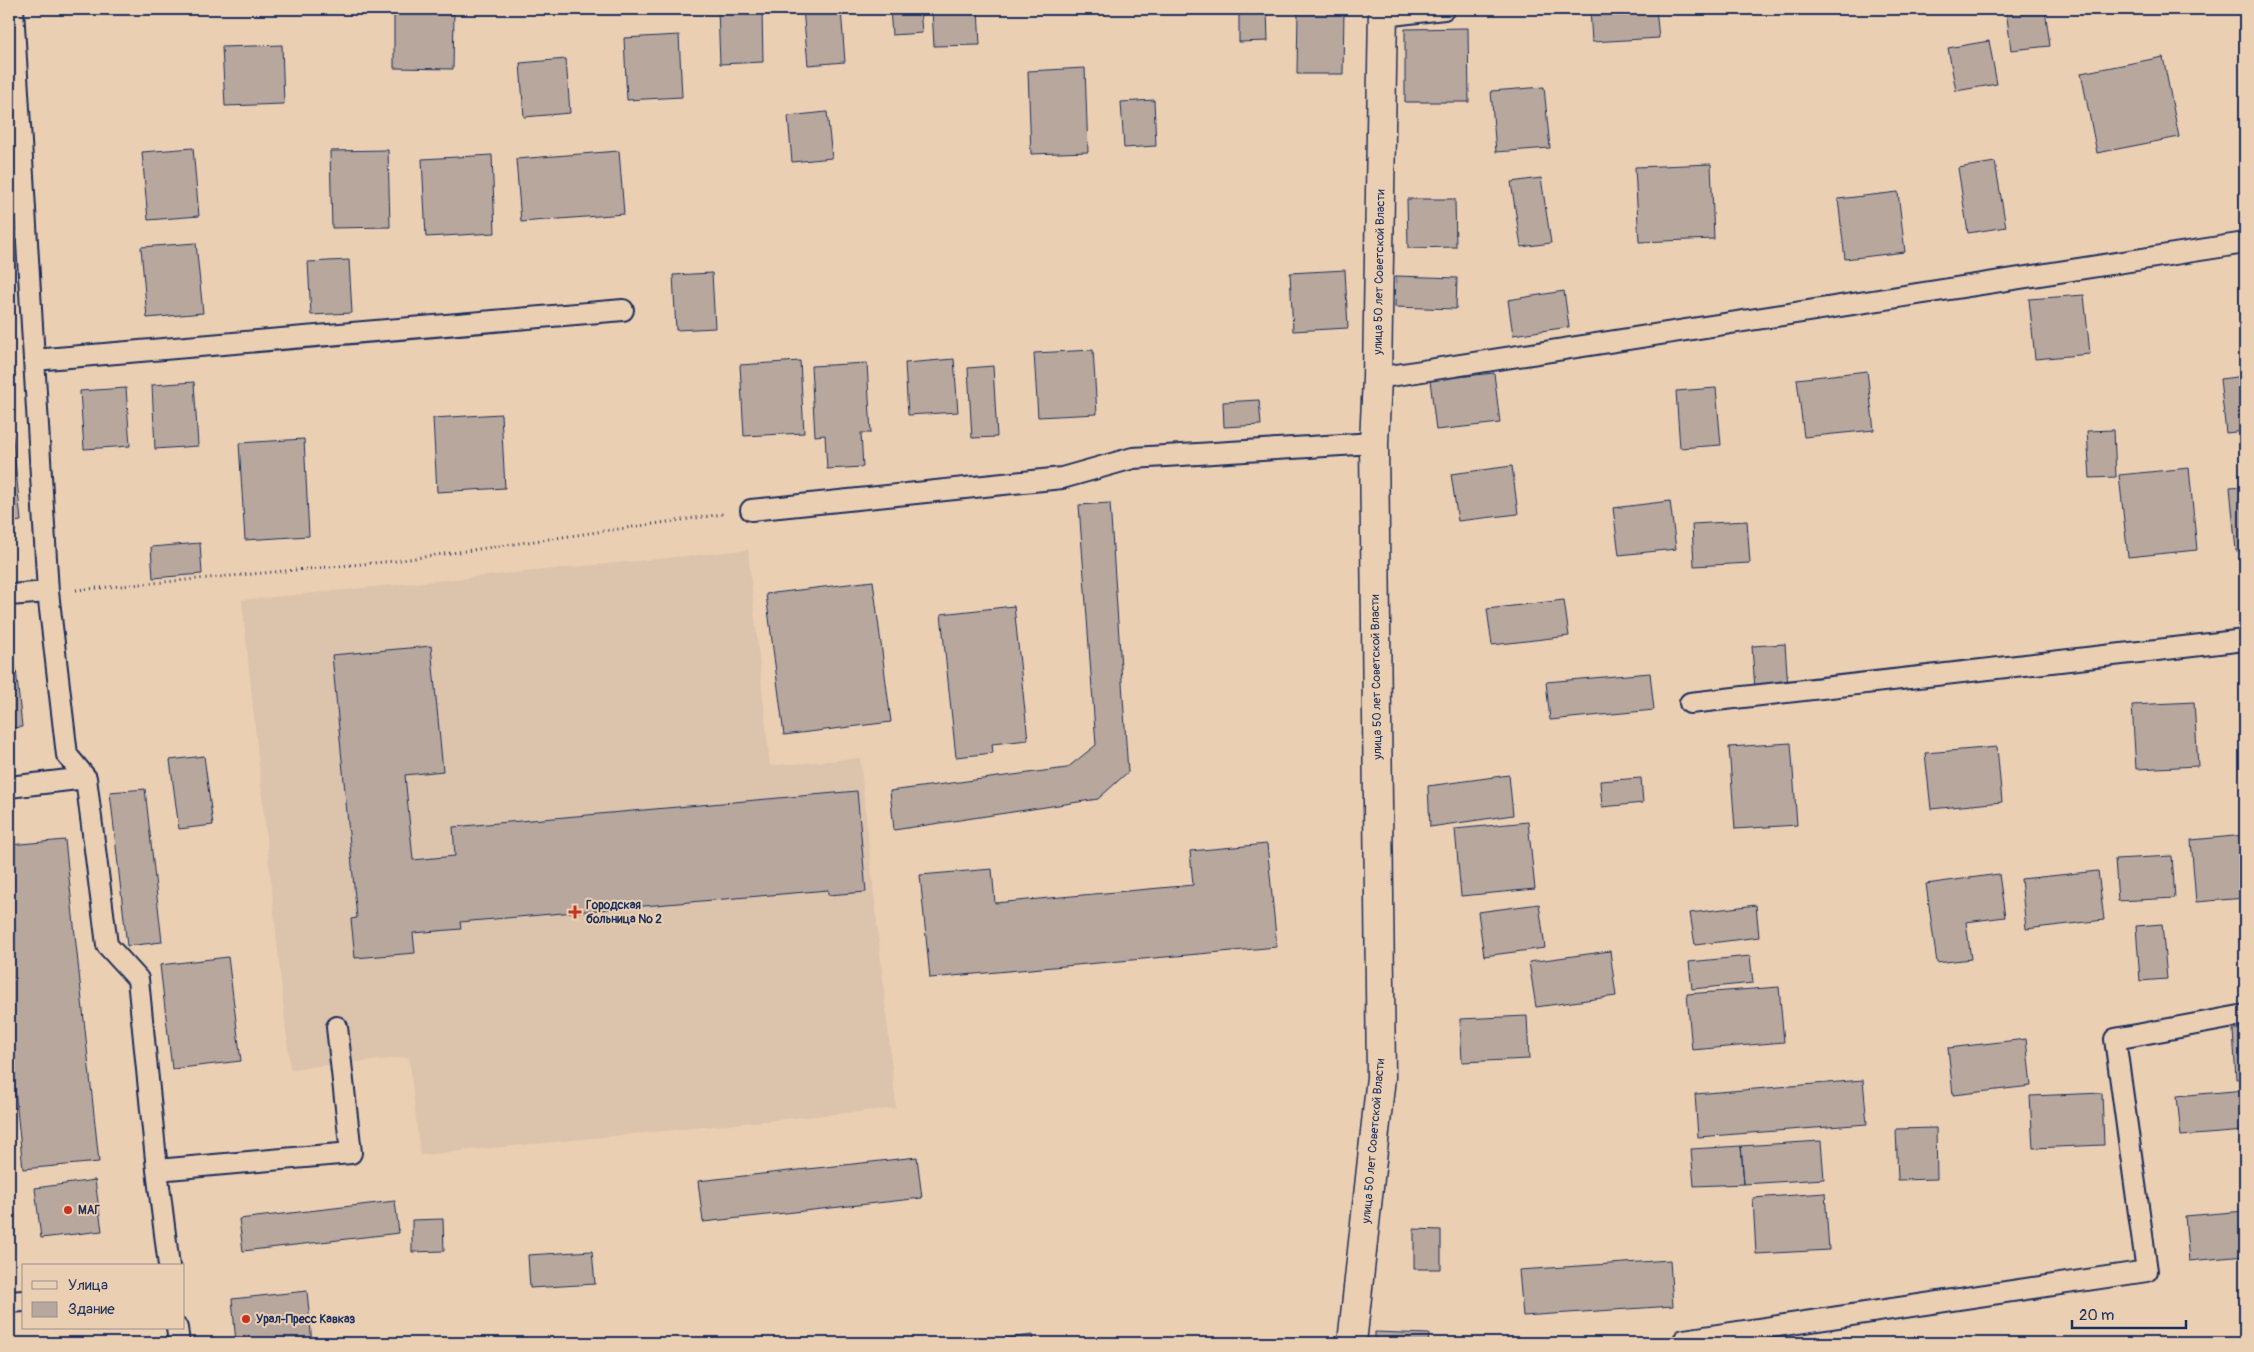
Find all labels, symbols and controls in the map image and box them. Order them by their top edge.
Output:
street label: улица 50 лет Советской Власти [1371,189,1388,356]
street label: улица 50 лет Советской Власти [1368,594,1385,761]
place label: Городская больница № 2 [586,898,662,927]
marker: Городская больница № 2 [568,905,582,919]
street label: улица 50 лет Советской Власти [1359,1057,1388,1225]
place label: МАГ [78,1203,100,1218]
marker: МАГ [62,1204,74,1216]
legend [22,1264,185,1330]
text: Улица [68,1276,108,1295]
scale bar [2072,1297,2185,1329]
text: Здание [68,1300,115,1319]
text: 20 m [2079,1306,2114,1325]
place label: Урал-Пресс Кавказ [256,1312,356,1327]
marker: Урал-Пресс Кавказ [240,1313,252,1325]

